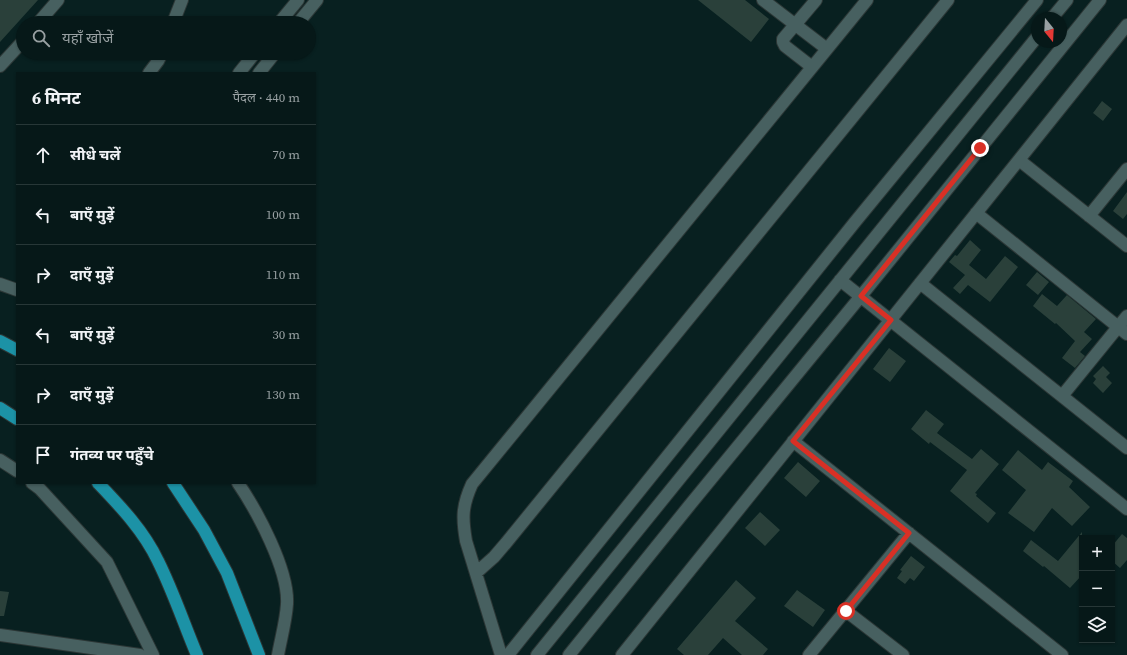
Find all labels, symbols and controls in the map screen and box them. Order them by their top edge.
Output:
north arrow [1031,12,1067,48]
search box [16,16,316,60]
icon: search [30,27,52,49]
text: यहाँ खोजें [62,27,113,48]
text: 6 मिनट [32,86,81,110]
text: पैदल · 440 m [233,89,300,106]
route end [971,139,989,157]
icon: ahead [32,144,54,166]
text: सीधे चलें [70,144,121,165]
text: 70 m [272,146,300,163]
icon: left [32,204,54,226]
text: बाएँ मुड़ें [70,204,114,225]
text: 100 m [266,206,300,223]
icon: right [32,264,54,286]
text: दाएँ मुड़ें [70,264,114,285]
text: 110 m [266,266,300,283]
icon: left [32,324,54,346]
text: बाएँ मुड़ें [70,324,114,345]
text: 30 m [272,326,300,343]
icon: right [32,384,54,406]
text: दाएँ मुड़ें [70,384,114,405]
text: 130 m [266,386,300,403]
icon: arrive [32,444,54,466]
text: गंतव्य पर पहुँचे [70,444,154,465]
map controls [1079,535,1115,643]
button: + [1079,535,1115,571]
button: − [1079,571,1115,607]
route start [837,602,855,620]
button: layers [1079,607,1115,643]

